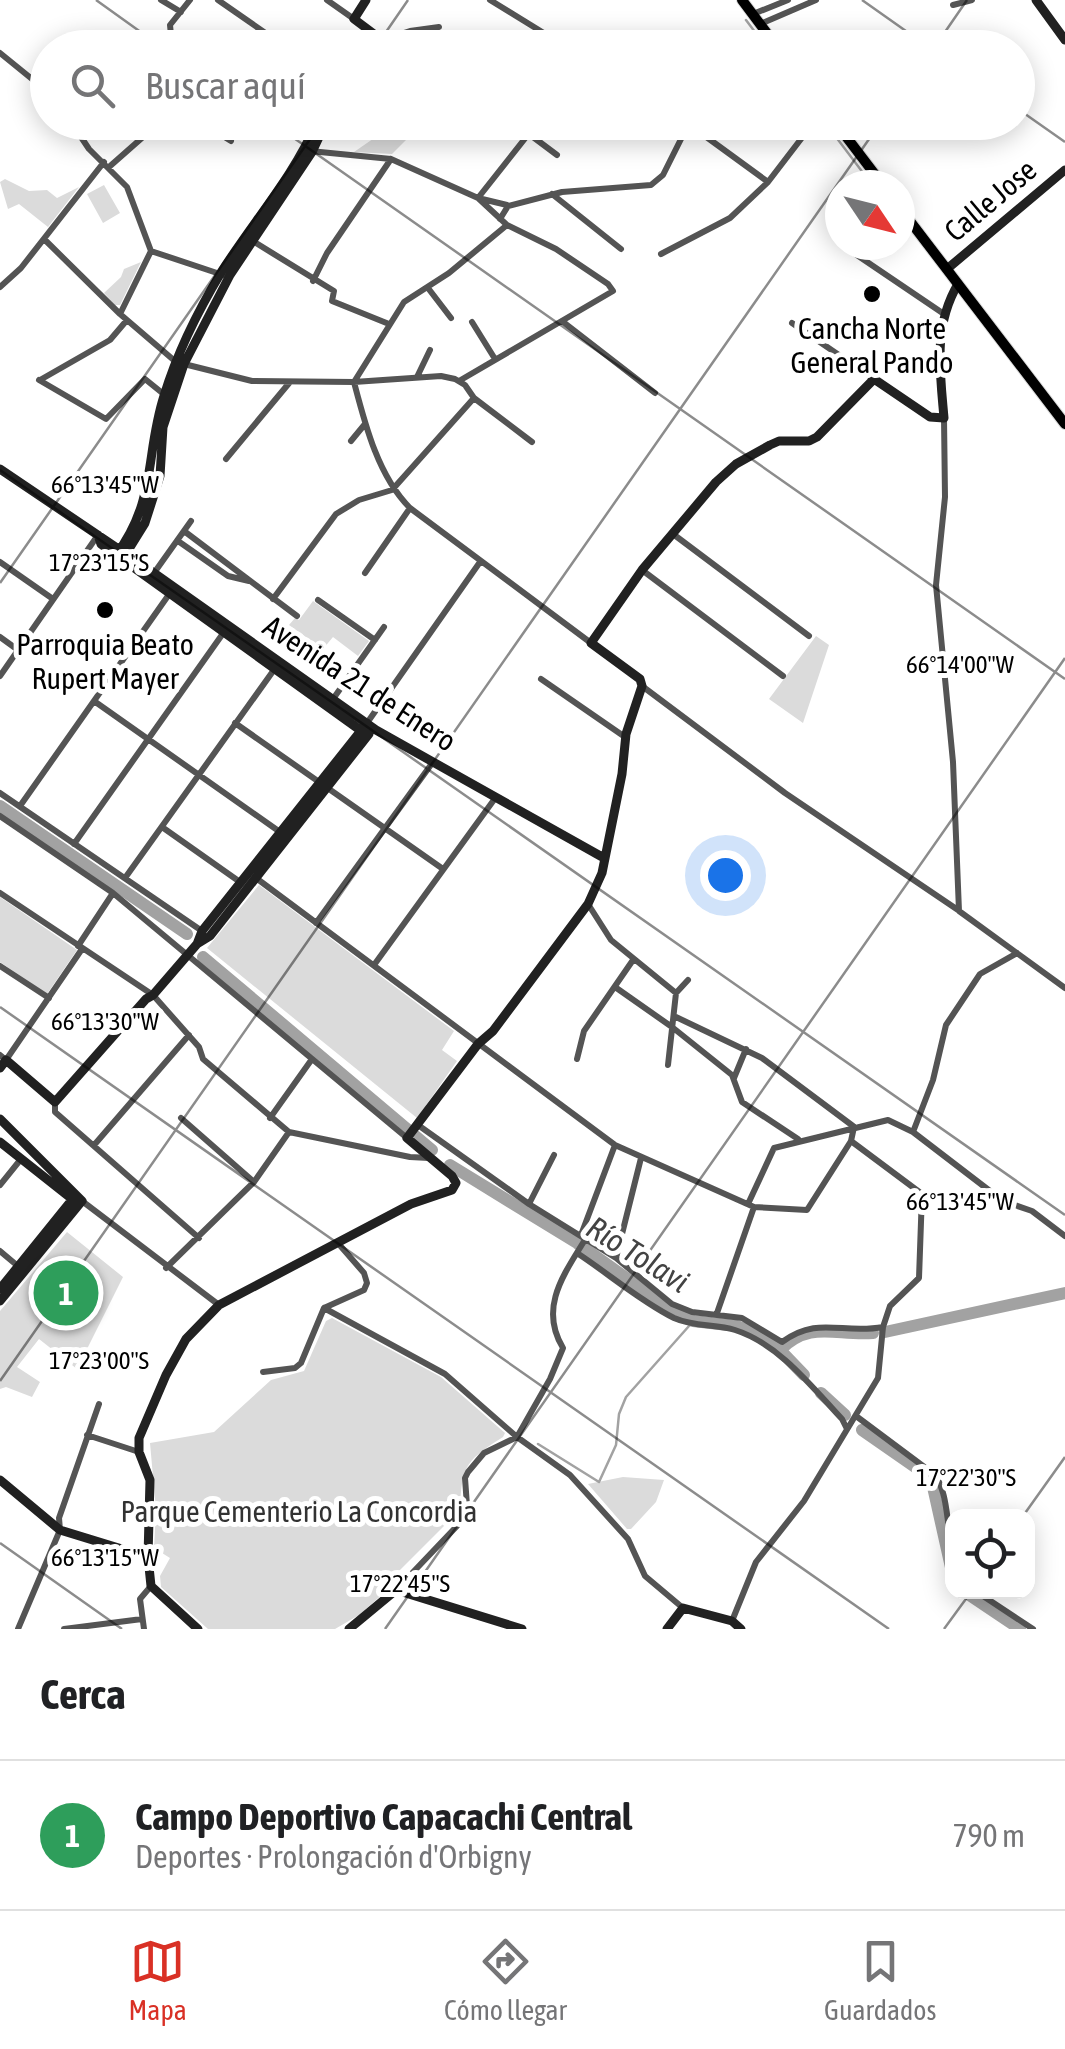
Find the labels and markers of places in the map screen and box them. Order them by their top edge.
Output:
marker: Cancha Norte General Pando [861,283,883,305]
place label: Cancha Norte General Pando [791,311,953,379]
marker: Parroquia Beato Rupert Mayer [94,599,116,621]
place label: Parroquia Beato Rupert Mayer [16,627,194,695]
pin: 1 [34,1256,98,1330]

